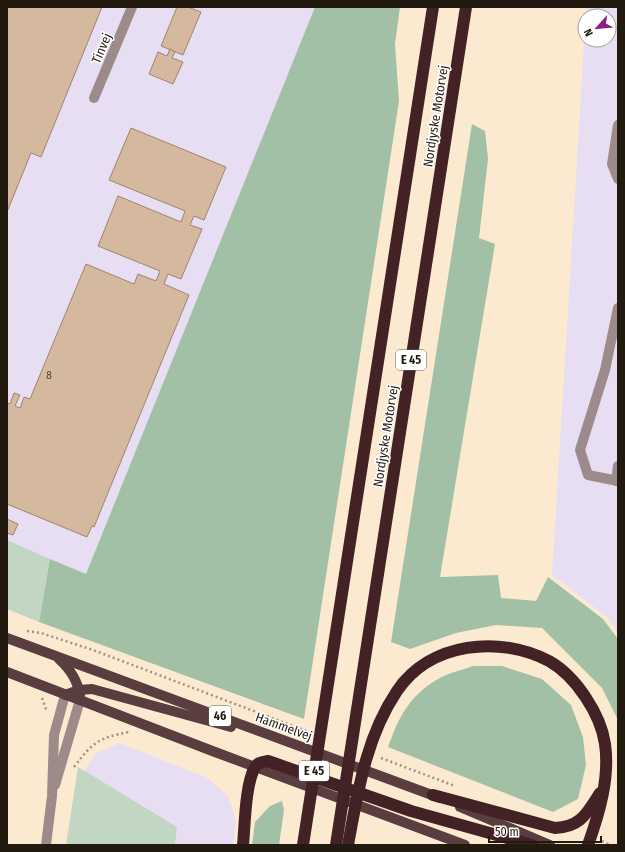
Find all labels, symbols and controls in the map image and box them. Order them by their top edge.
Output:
north arrow [577,8,617,48]
text: N [581,26,596,38]
street label: Tinvej [88,31,115,66]
street label: Nordjyske Motorvej [420,64,451,168]
road number: E 45 [396,350,426,370]
house number: 8 [46,369,52,382]
street label: Nordjyske Motorvej [370,384,401,488]
road number: 46 [209,706,231,726]
street label: Hammelvej [253,709,314,744]
road number: E 45 [299,761,329,781]
scale bar [489,818,601,844]
text: 50 m [495,825,519,839]

